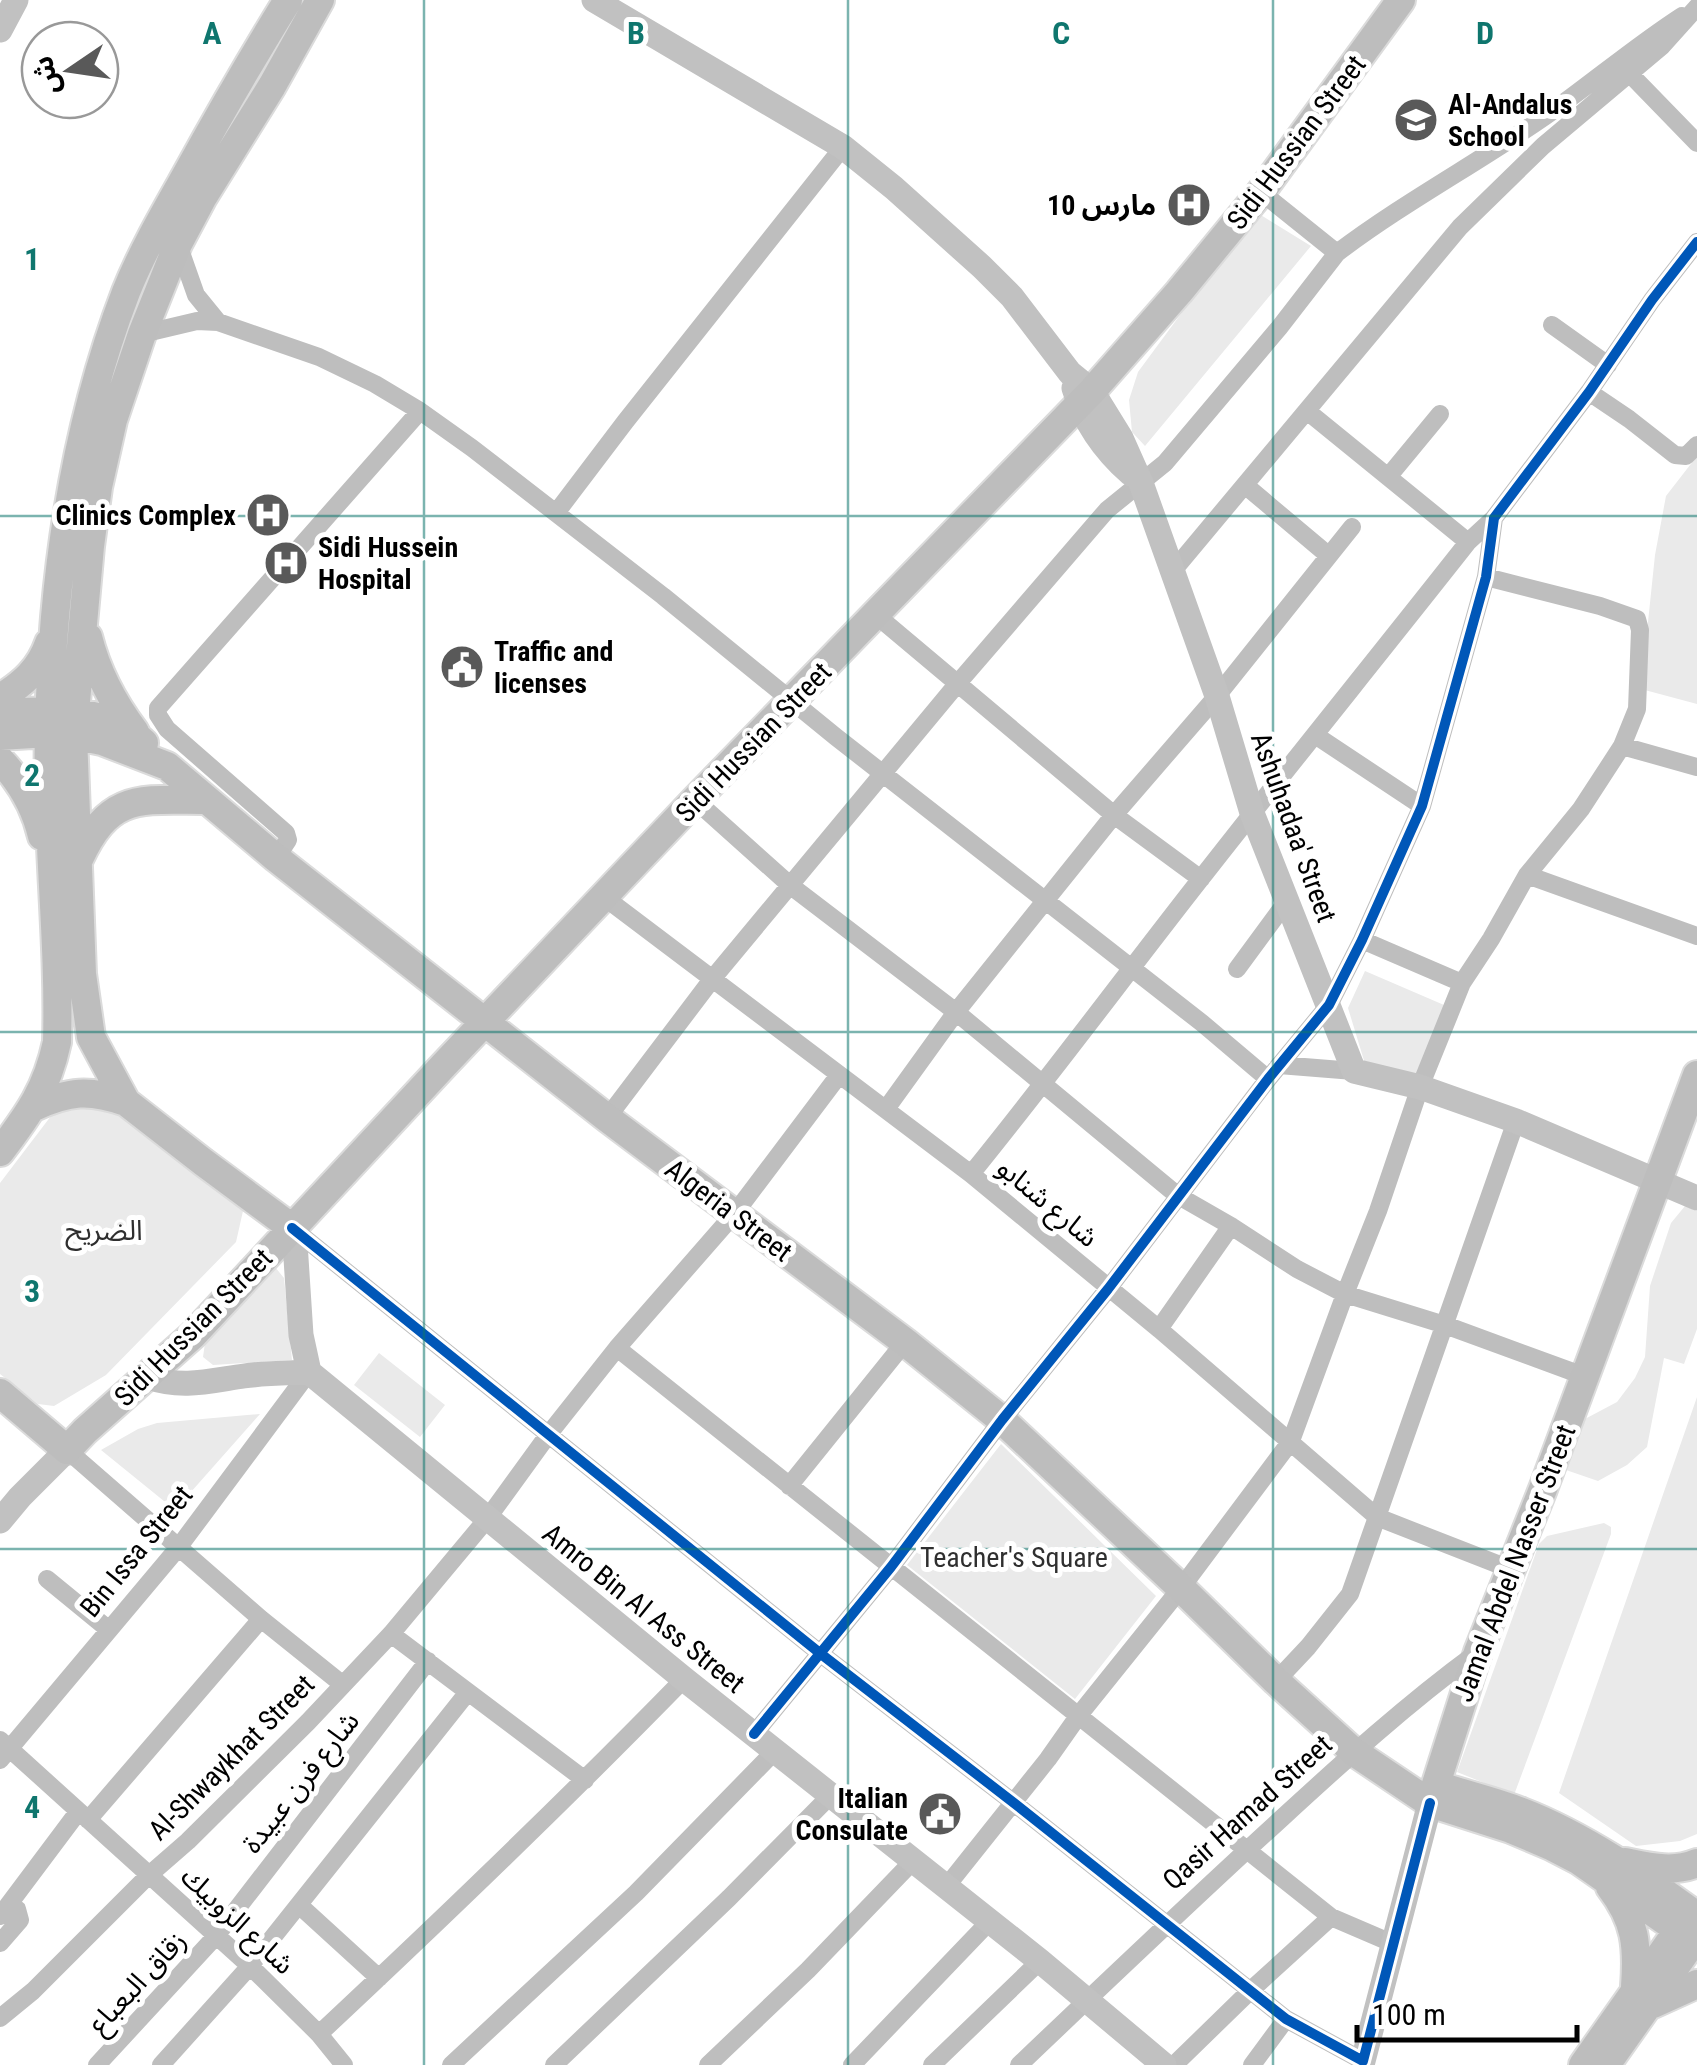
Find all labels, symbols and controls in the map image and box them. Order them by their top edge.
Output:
text: A [202,14,222,52]
text: B [627,14,645,52]
text: C [1052,14,1070,52]
text: D [1476,14,1494,52]
north arrow [20,20,120,120]
street label: Sidi Hussian Street [1220,49,1373,236]
text: ش [26,53,67,98]
place label: Al-Andalus School [1448,88,1572,153]
school or university icon: Al-Andalus School [1393,97,1439,143]
hospital icon: 10 مارس [1166,182,1212,228]
place label: 10 مارس [1047,189,1156,222]
text: 1 [24,240,40,278]
hospital icon: Clinics Complex [245,492,291,538]
place label: Clinics Complex [55,499,236,532]
place label: Sidi Hussein Hospital [318,531,458,596]
hospital icon: Sidi Hussein Hospital [263,540,309,586]
place label: Traffic and licenses [494,635,613,700]
public building icon: Traffic and licenses [439,644,485,690]
street label: Sidi Hussian Street [669,656,838,829]
street label: Ashuhadaa' Street [1244,728,1343,927]
text: 2 [24,756,40,794]
street label: شارع شنابو [988,1151,1105,1257]
street label: Algeria Street [659,1152,798,1269]
park label: الضريح [65,1214,143,1251]
street label: Sidi Hussian Street [108,1242,279,1413]
text: 3 [24,1272,40,1310]
street label: Jamal Abdel Nasser Street [1446,1420,1583,1706]
street label: Bin Issa Street [73,1479,199,1624]
street label: Amro Bin Al Ass Street [536,1517,751,1700]
park label: Teacher's Square [920,1541,1108,1574]
street label: Al-Shwaykhat Street [142,1668,321,1847]
street label: شارع فرن عبيدة [235,1705,369,1862]
street label: Qasir Hamad Street [1156,1728,1338,1897]
place label: Italian Consulate [796,1782,908,1847]
text: 4 [24,1788,40,1826]
public building icon: Italian Consulate [917,1791,963,1837]
street label: شارع الزوبيك [172,1860,301,1984]
street label: زقاق البعباع [82,1924,196,2043]
scale bar [1357,1980,1577,2042]
text: 100 m [1372,1997,1446,2032]

